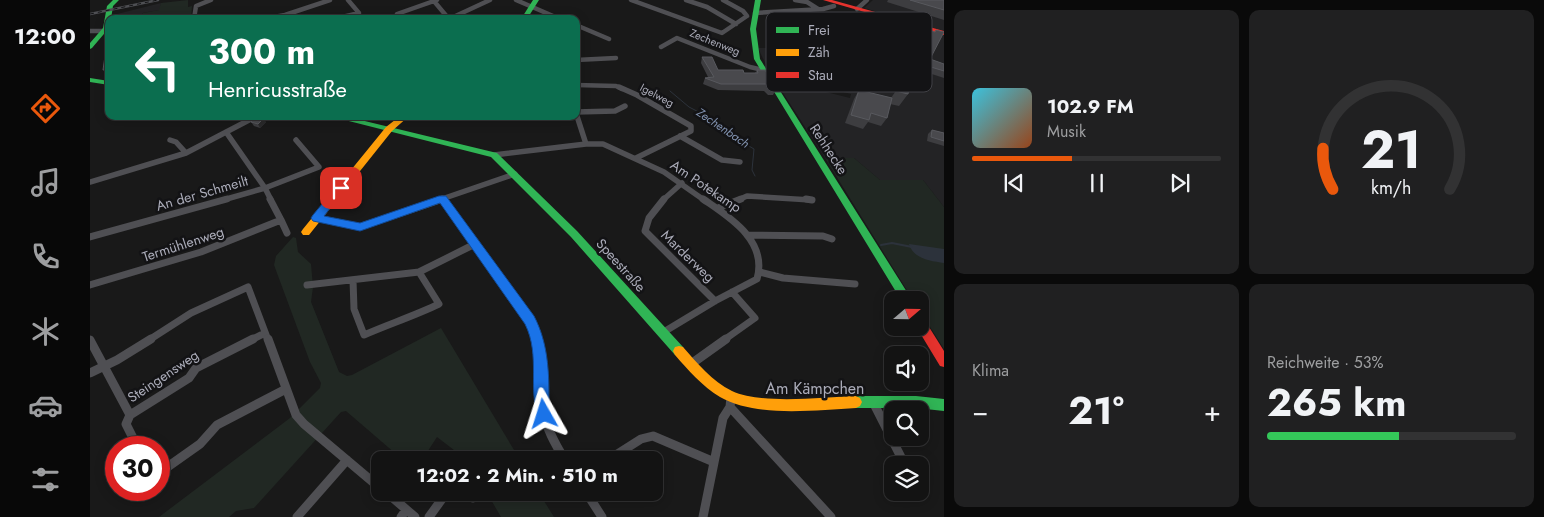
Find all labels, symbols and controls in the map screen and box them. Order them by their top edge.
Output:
legend [766,12,932,92]
text: 12:00 [14,20,76,52]
text: Frei [808,20,830,40]
street label: Zechenweg [687,25,743,59]
text: 300 m [208,27,315,77]
icon: left [125,35,190,100]
text: Zäh [808,42,830,62]
text: Stau [808,65,833,85]
text: Henricusstraße [208,73,347,105]
street label: Igelweg [637,79,677,111]
icon: directions [28,91,63,126]
text: 102.9 FM [1047,93,1134,120]
water label: Zechenbach [692,103,753,152]
text: 21 [1361,112,1422,188]
street label: Rehhecke [805,120,853,178]
text: Musik [1047,120,1086,143]
street label: Am Potekamp [667,155,745,217]
icon: music [28,165,63,200]
pin [320,167,362,209]
icon: previous [1000,169,1028,197]
icon: pause [1083,169,1111,197]
icon: next [1166,169,1194,197]
street label: An der Schmeilt [154,170,251,216]
icon: arrive [327,174,355,202]
text: km/h [1371,175,1412,201]
street label: Termühlenweg [140,221,226,267]
street label: Marderweg [657,225,719,287]
street label: Speestraße [592,234,650,296]
icon: phone [28,239,63,274]
north arrow [884,291,929,336]
map controls [884,291,929,501]
icon: climate [28,314,63,349]
street label: Steingensweg [123,345,203,407]
button: sound [884,346,929,391]
text: Reichweite · 53% [1267,351,1384,374]
text: Klima [972,359,1009,382]
text: 265 km [1267,375,1406,430]
street label: Am Kämpchen [766,377,864,400]
text: 21° [1068,383,1124,438]
position arrow [517,387,569,439]
icon: car [28,388,63,423]
text: − [972,391,989,432]
text: + [1204,391,1221,432]
button: search [884,401,929,446]
speed limit sign: 30 [105,436,170,501]
button: layers [884,456,929,501]
icon: filters [28,462,63,497]
text: 12:02 · 2 Min. · 510 m [416,462,618,489]

